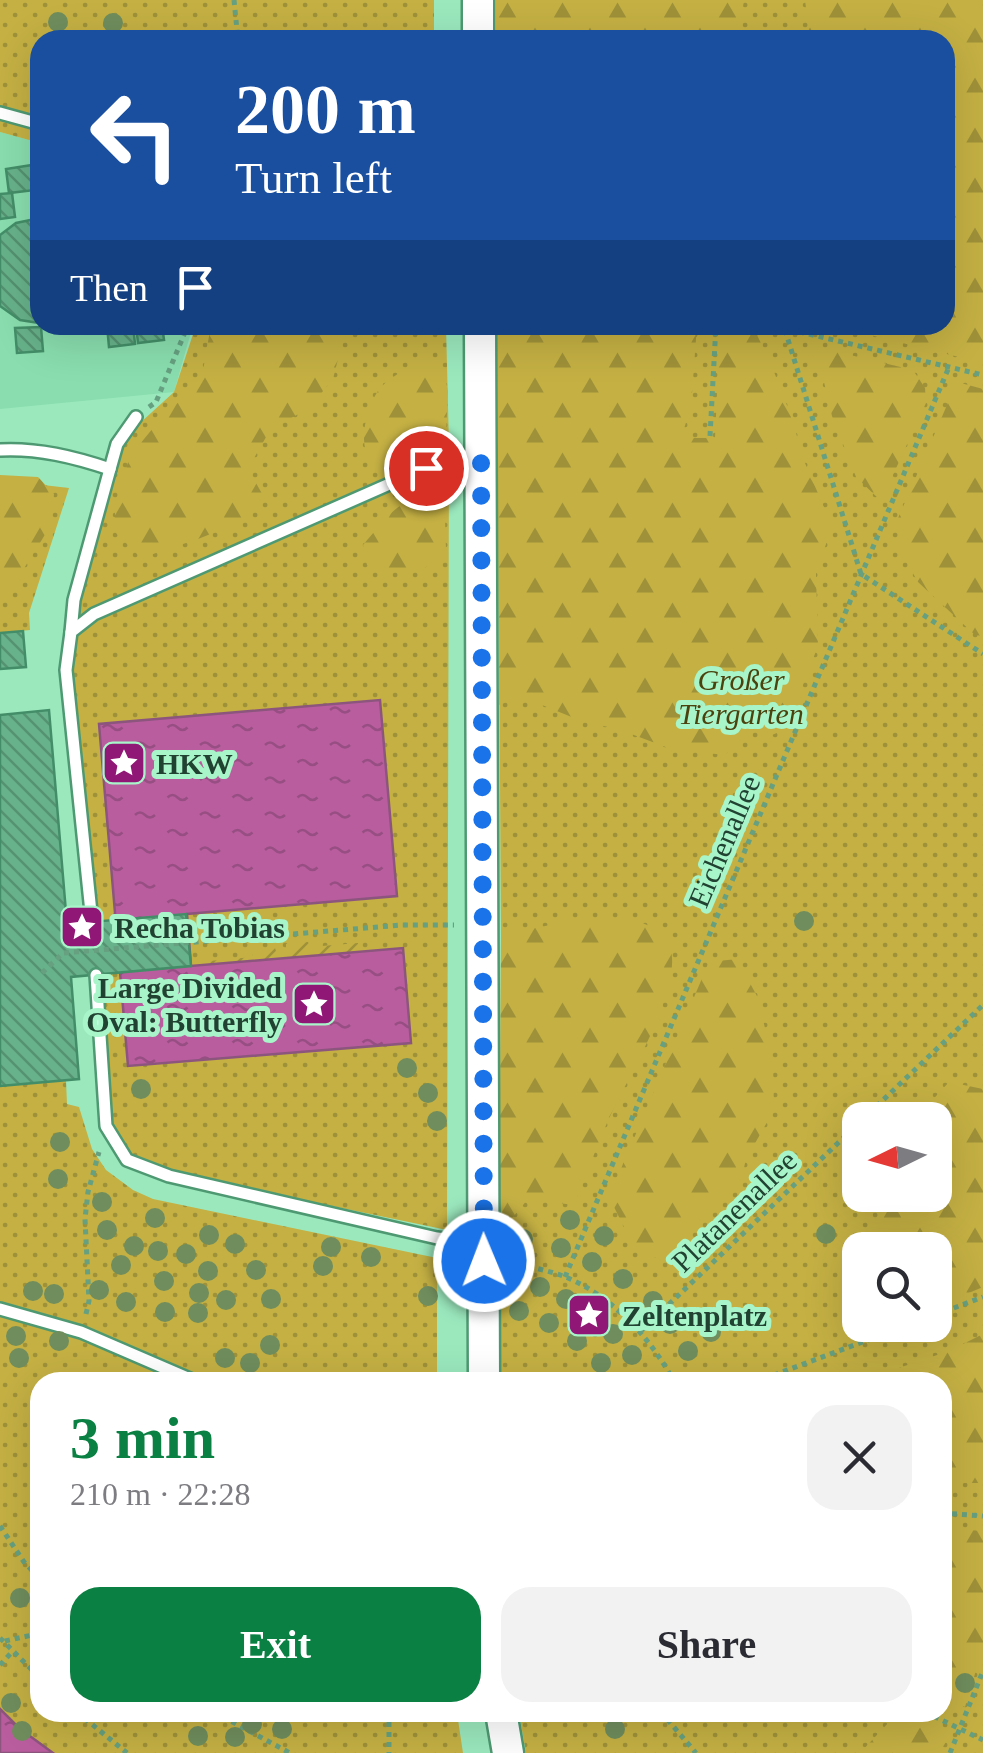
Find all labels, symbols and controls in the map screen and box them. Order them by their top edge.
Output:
icon: left [70,70,200,200]
text: 200 m [235,71,416,148]
text: Turn left [235,153,392,203]
icon: arrive [168,260,223,315]
text: Then [70,267,148,309]
pin [384,426,469,511]
icon: arrive [399,441,454,496]
park label: Großer Tiergarten [678,663,804,730]
place icon: HKW [101,740,147,786]
place label: HKW [156,747,233,780]
street label: Eichenallee [681,770,767,912]
place icon: Recha Tobias [59,904,105,950]
place label: Recha Tobias [114,911,285,944]
place label: Large Divided Oval: Butterfly [86,971,282,1038]
place icon: Large Divided Oval: Butterfly [291,981,337,1027]
north arrow [842,1102,952,1212]
map controls [842,1102,952,1342]
street label: Platanenallee [665,1144,803,1278]
position arrow [432,1209,536,1313]
button: search [842,1232,952,1342]
place icon: Zeltenplatz [566,1292,612,1338]
place label: Zeltenplatz [622,1299,767,1332]
text: 3 min [70,1405,215,1471]
button: close [807,1405,912,1510]
text: 210 m · 22:28 [70,1476,250,1512]
button: Exit [70,1587,481,1702]
button: Share [501,1587,912,1702]

